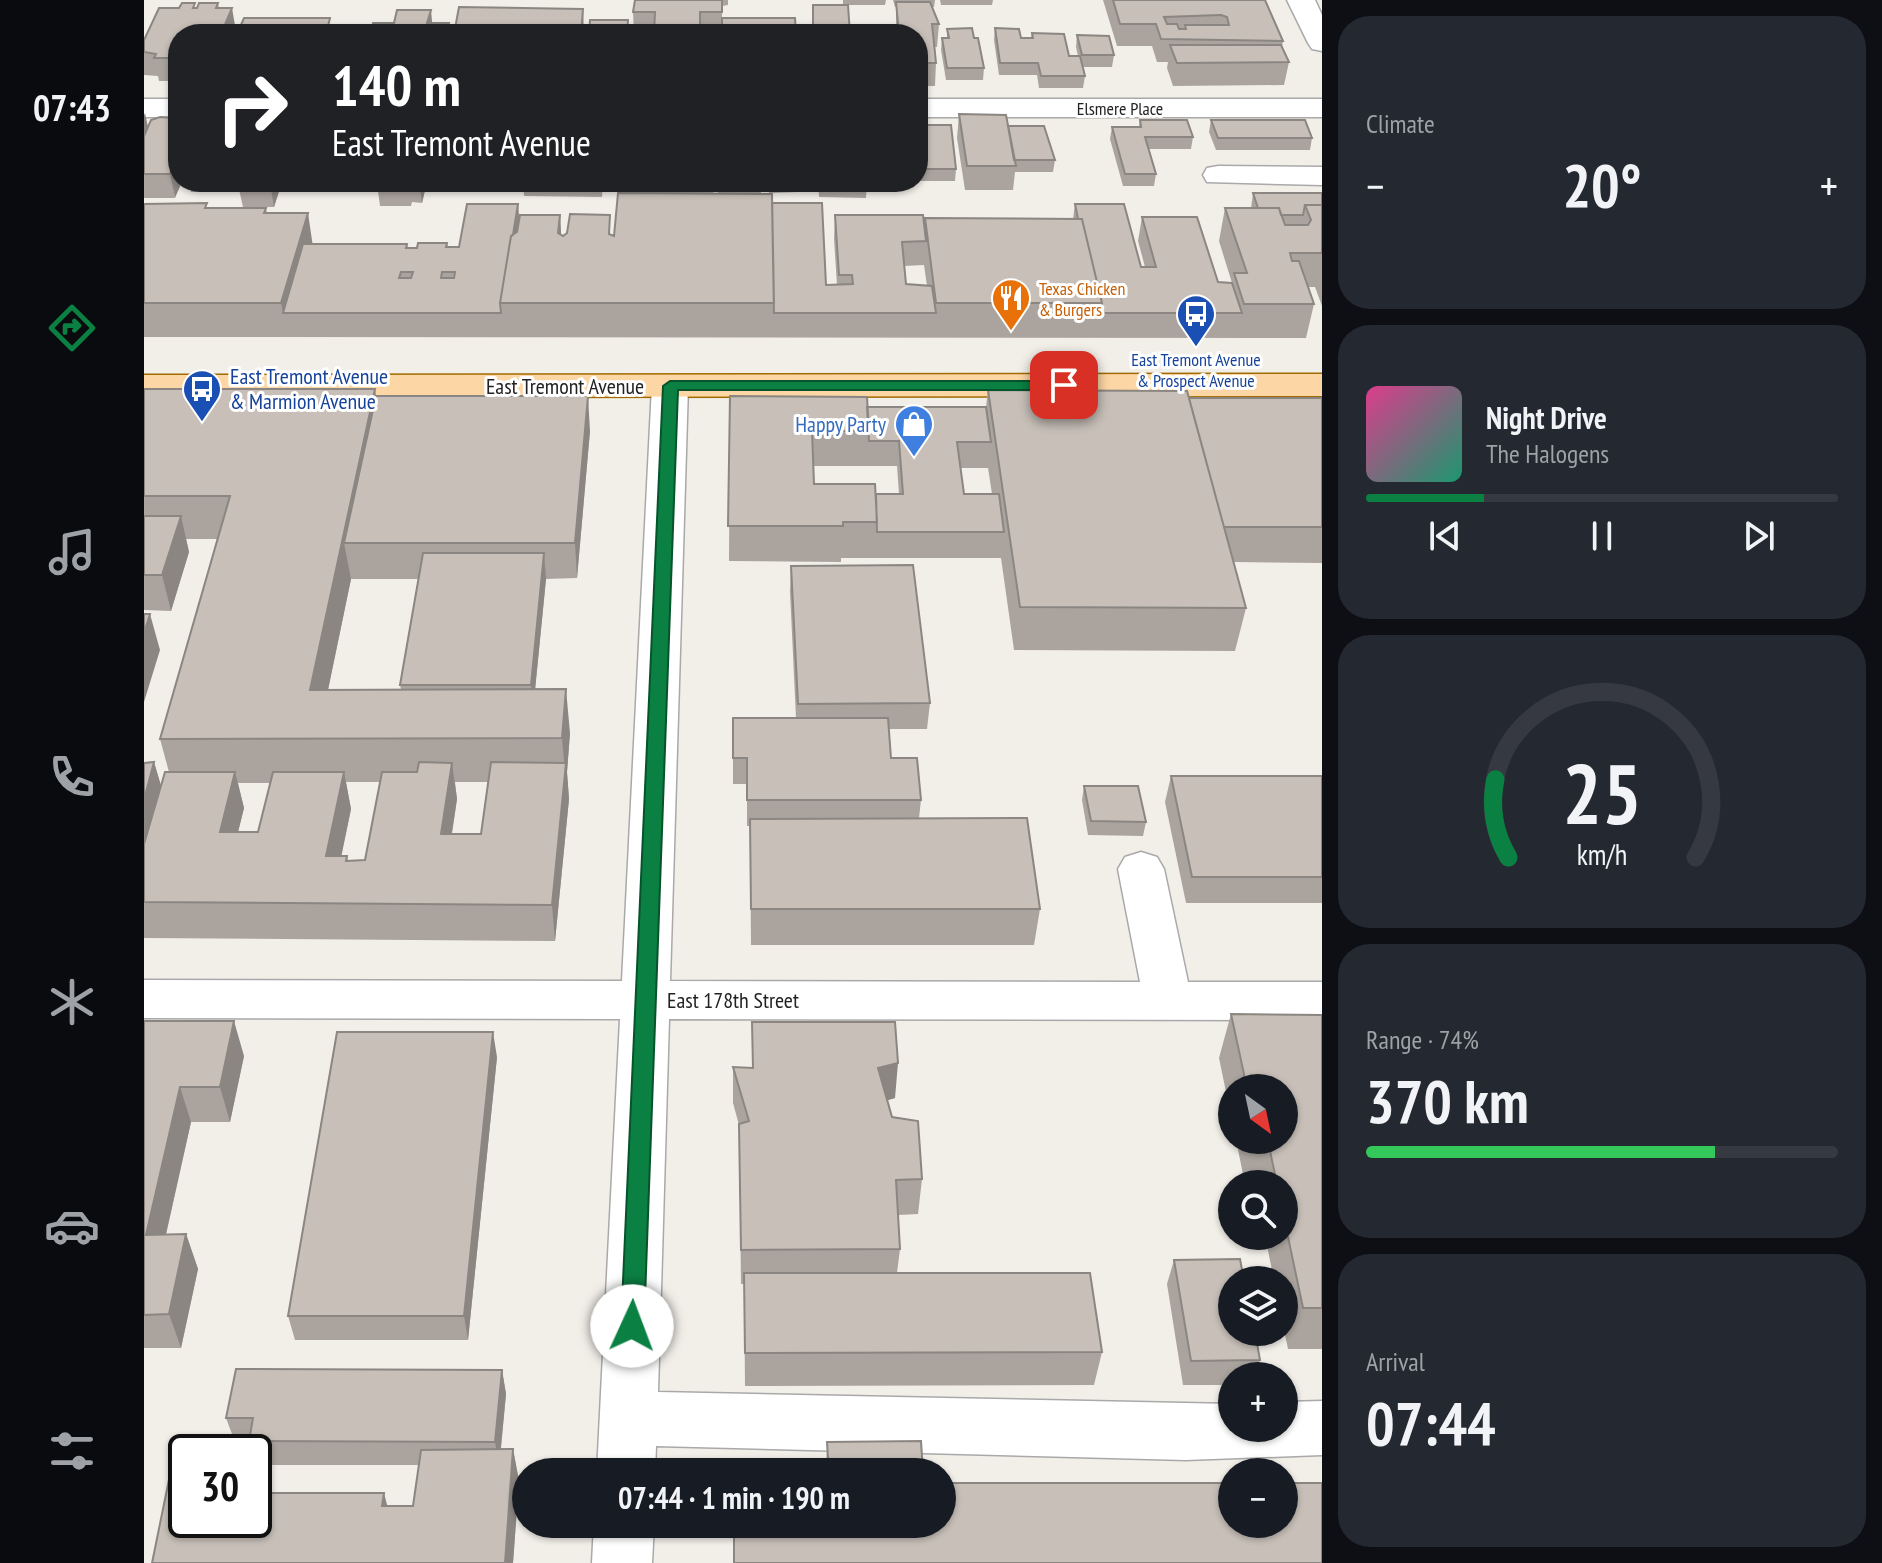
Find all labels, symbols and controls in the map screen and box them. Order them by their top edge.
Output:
text: 140 m [332,49,461,121]
icon: right [200,56,304,160]
text: 07:43 [33,84,111,131]
street label: Elsmere Place [1077,97,1163,120]
text: Climate [1366,107,1435,140]
text: East Tremont Avenue [332,119,591,166]
text: 20° [1562,146,1642,224]
text: − [1366,157,1384,214]
text: + [1820,157,1838,214]
restaurant icon: Texas Chicken & Burgers [990,277,1032,332]
place label: Texas Chicken & Burgers [1039,277,1125,321]
bus stop icon: East Tremont Avenue & Prospect Avenue [1175,293,1217,348]
icon: directions [44,300,100,356]
place label: East Tremont Avenue & Prospect Avenue [1131,348,1261,392]
pin [1030,351,1098,419]
place label: East Tremont Avenue & Marmion Avenue [230,362,388,415]
icon: arrive [1042,363,1086,407]
bus stop icon: East Tremont Avenue & Marmion Avenue [181,368,223,423]
street label: East Tremont Avenue [486,372,644,400]
text: Night Drive [1486,398,1607,437]
shop icon: Happy Party [893,403,935,458]
place label: Happy Party [795,410,887,438]
text: The Halogens [1486,437,1609,470]
icon: previous [1423,514,1467,558]
icon: pause [1580,514,1624,558]
icon: next [1737,514,1781,558]
icon: music [44,524,100,580]
text: 25 [1562,738,1642,846]
icon: phone [44,749,100,805]
text: km/h [1577,836,1627,873]
icon: climate [44,974,100,1030]
street label: East 178th Street [667,986,799,1014]
text: Range · 74% [1366,1023,1479,1056]
text: 370 km [1366,1062,1529,1140]
north arrow [1218,1074,1298,1154]
map controls [1218,1074,1298,1538]
button: search [1218,1170,1298,1250]
icon: car [44,1198,100,1254]
button: layers [1218,1266,1298,1346]
position arrow [590,1284,674,1368]
text: Arrival [1366,1345,1425,1378]
button: + [1218,1362,1298,1442]
text: 07:44 [1366,1384,1496,1462]
icon: filters [44,1423,100,1479]
speed limit sign: 30 [168,1434,272,1538]
button: − [1218,1458,1298,1538]
text: 07:44 · 1 min · 190 m [618,1478,850,1517]

